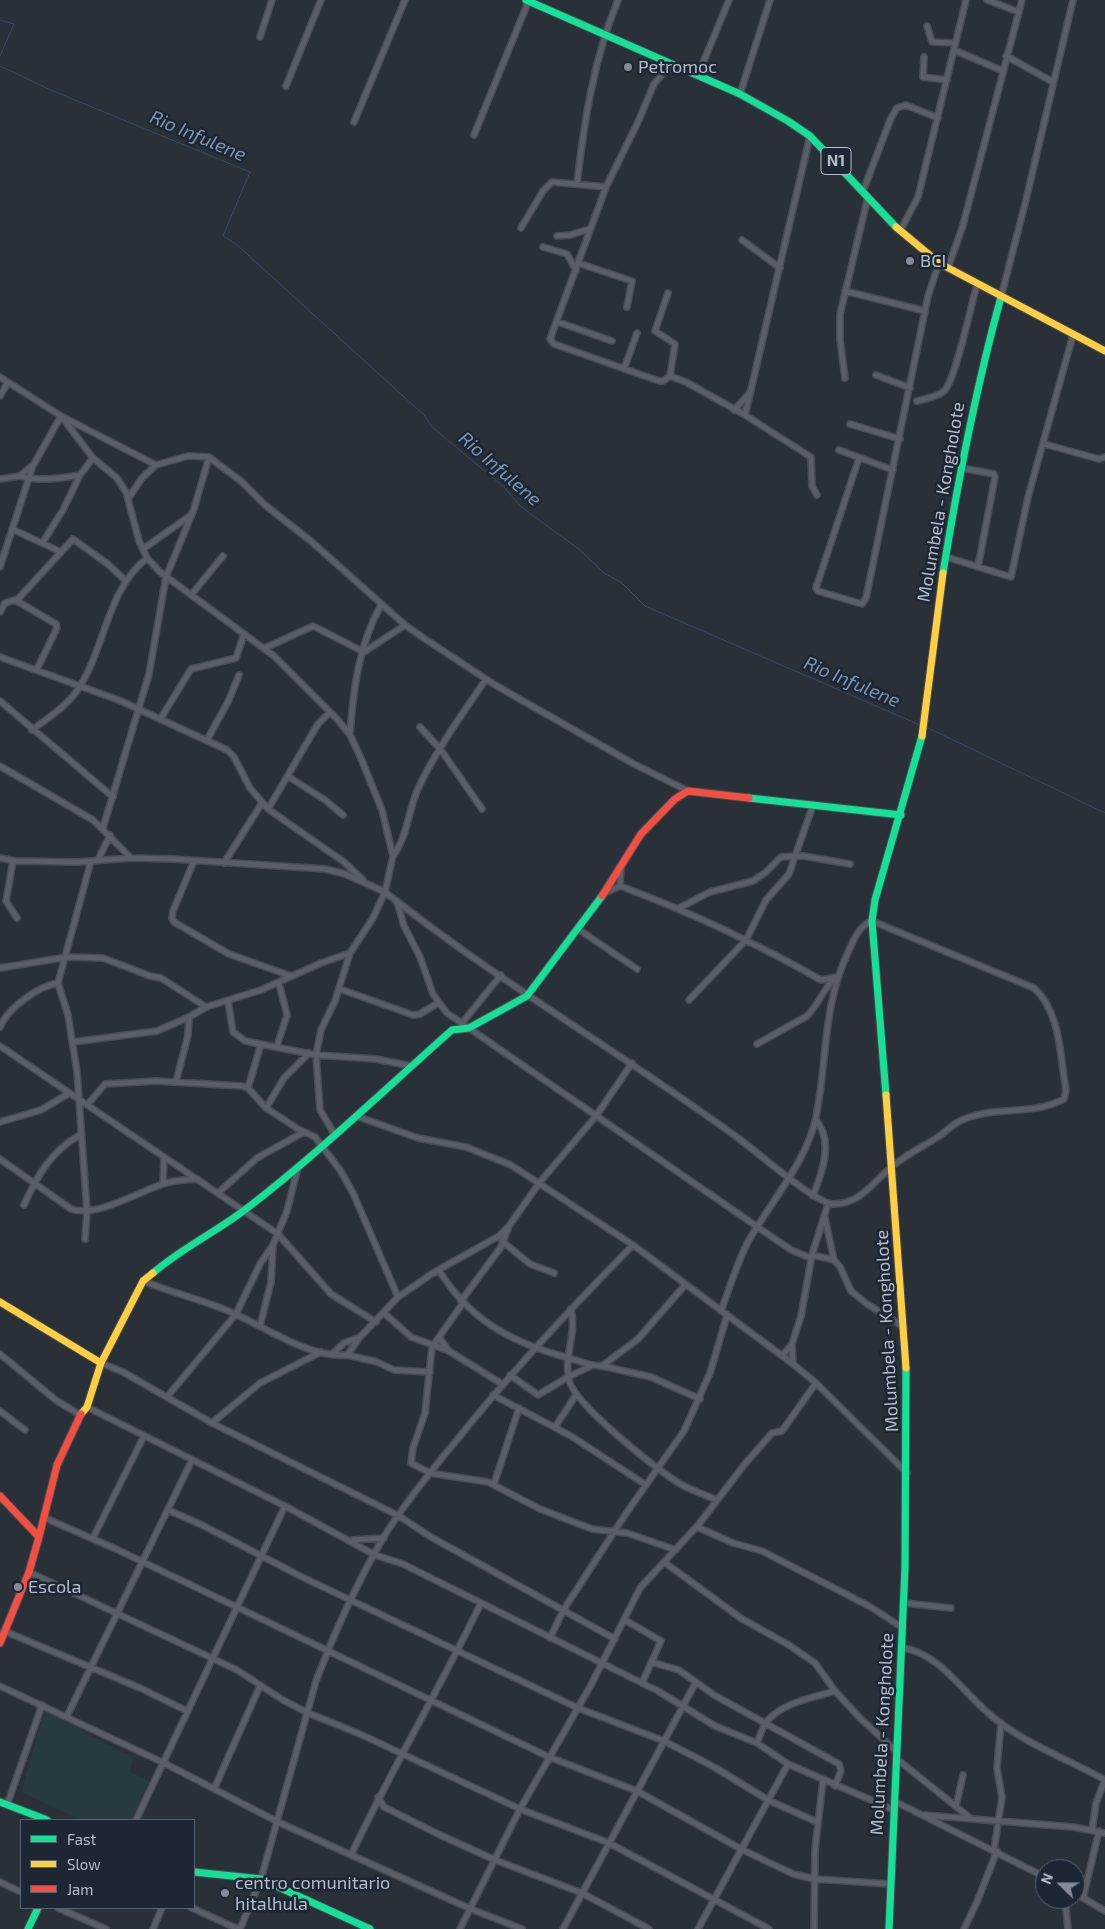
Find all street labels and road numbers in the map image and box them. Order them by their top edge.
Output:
road number: N1 [821,148,851,175]
street label: Molumbela - Kongholote [913,400,969,604]
street label: Molumbela - Kongholote [871,1229,903,1433]
street label: Molumbela - Kongholote [866,1632,898,1836]

